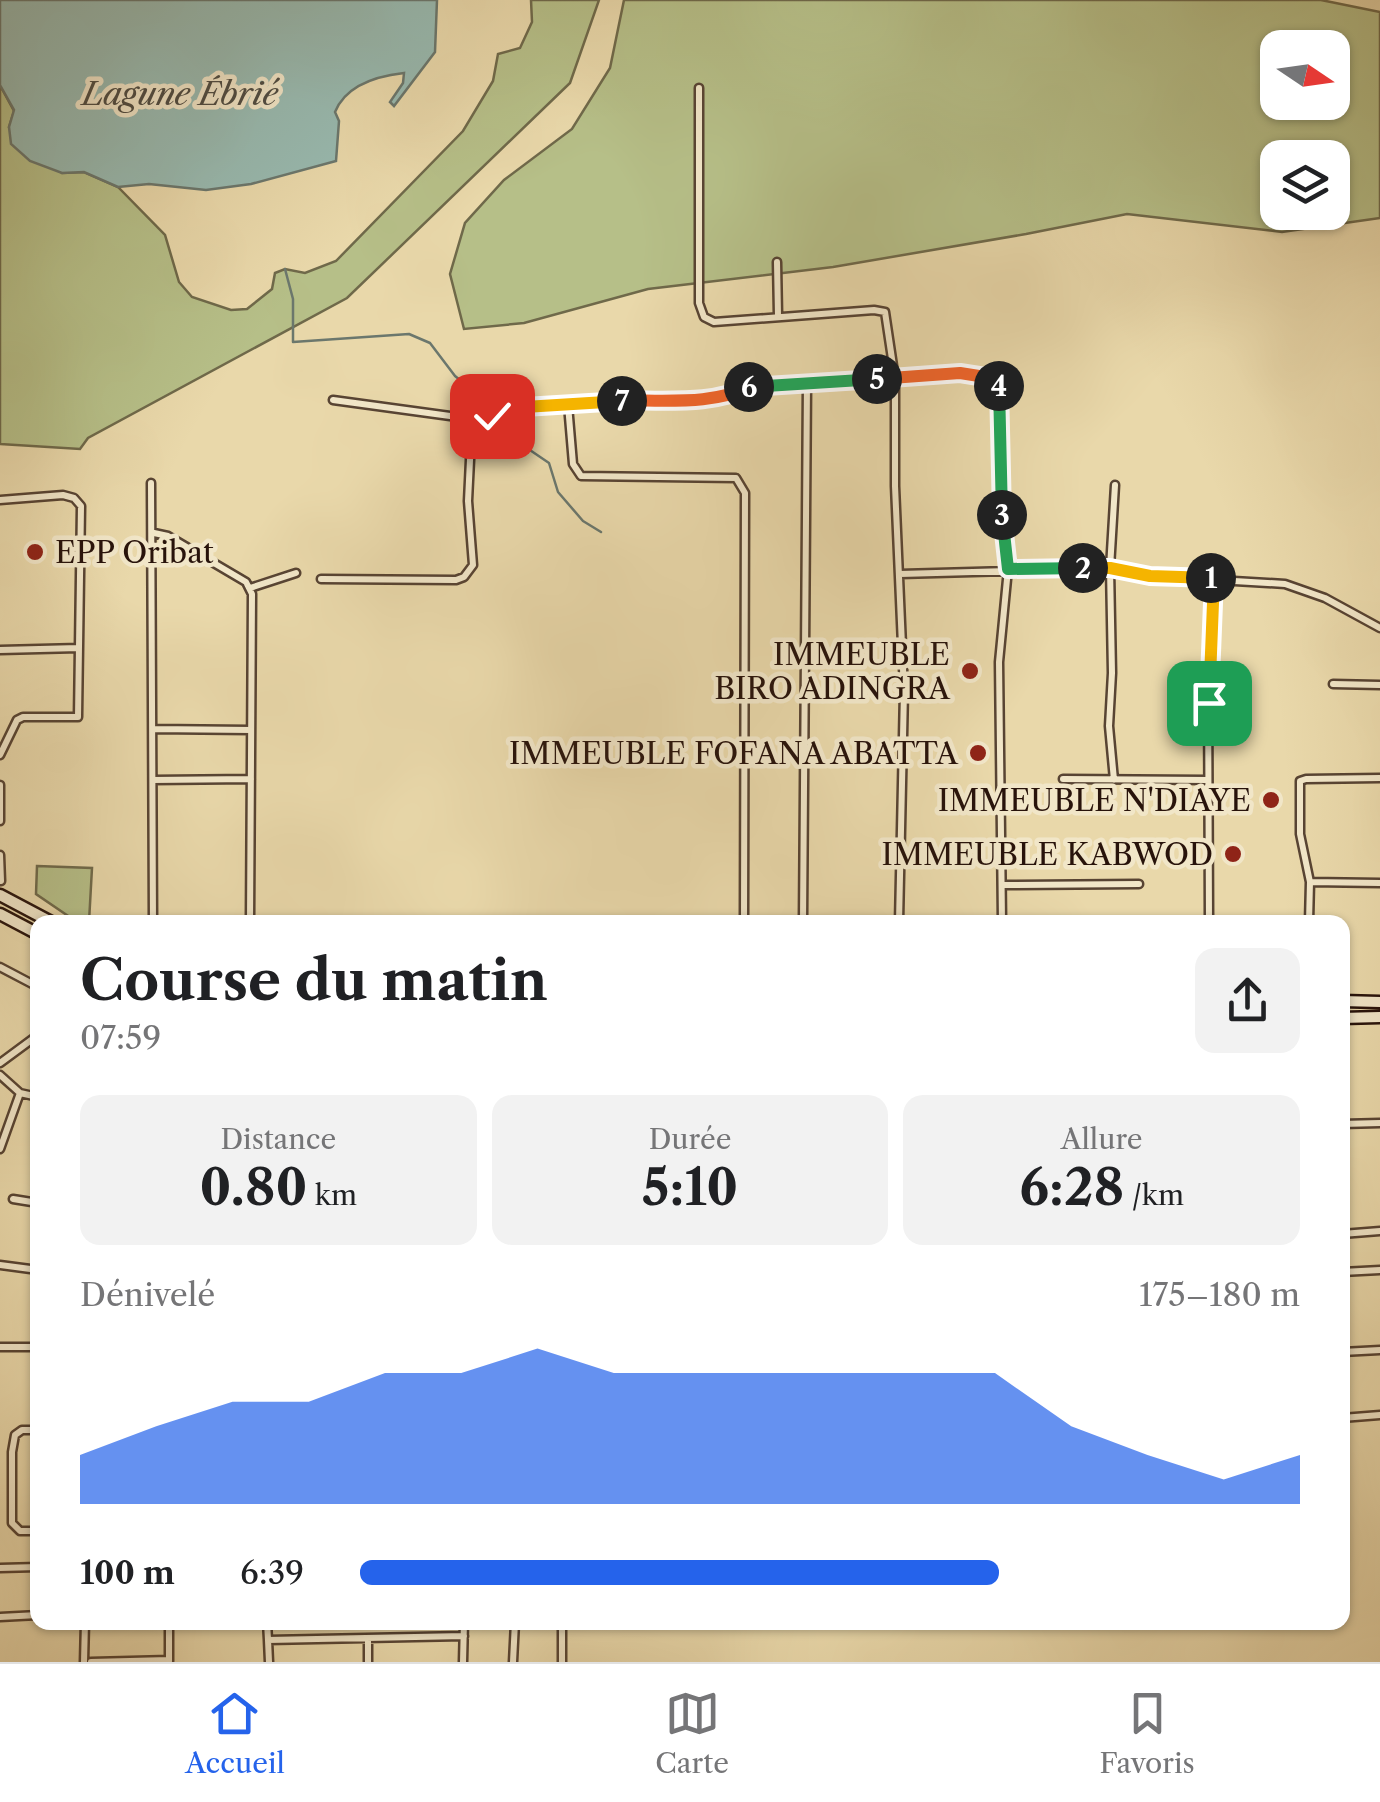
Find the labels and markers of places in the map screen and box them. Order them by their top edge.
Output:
pin: 5 [852,354,902,404]
pin: 4 [974,361,1024,411]
pin: 6 [724,362,774,412]
pin [450,374,535,459]
pin: 7 [597,376,647,426]
pin: 3 [977,490,1027,540]
place label: EPP Oribat [55,534,214,571]
marker: EPP Oribat [24,541,46,563]
pin: 2 [1058,543,1108,593]
pin: 1 [1186,553,1236,603]
place label: IMMEUBLE BIRO ADINGRA [714,636,951,707]
marker: IMMEUBLE BIRO ADINGRA [959,660,981,682]
pin [1167,661,1252,746]
place label: IMMEUBLE FOFANA ABATTA [509,735,959,772]
marker: IMMEUBLE FOFANA ABATTA [967,742,989,764]
place label: IMMEUBLE N'DIAYE [938,782,1251,819]
marker: IMMEUBLE N'DIAYE [1260,789,1282,811]
place label: IMMEUBLE KABWOD [881,836,1213,873]
marker: IMMEUBLE KABWOD [1222,843,1244,865]

